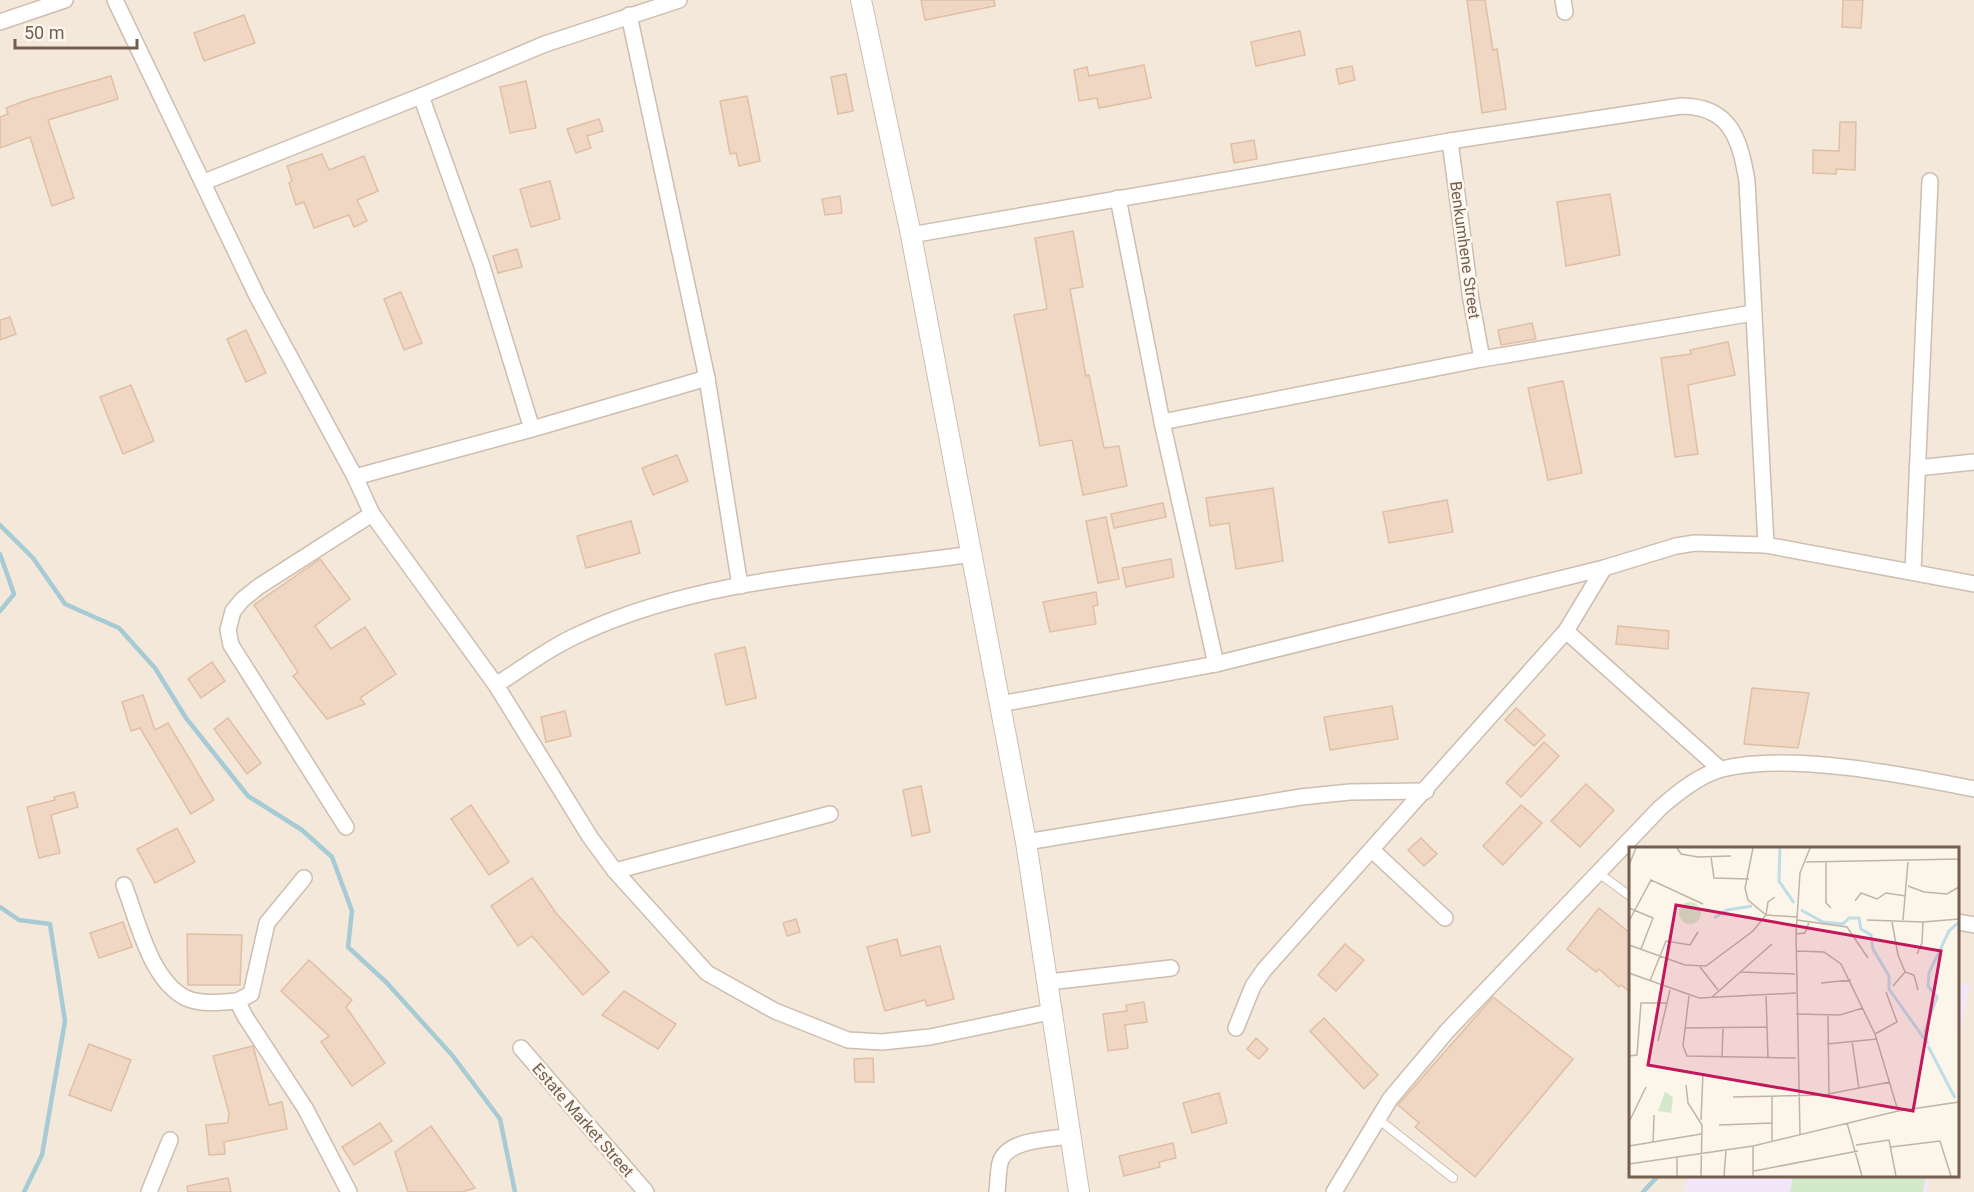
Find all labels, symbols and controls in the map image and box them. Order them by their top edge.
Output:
scale bar [15,12,136,50]
text: 50 m [24,22,64,43]
street label: Benkumhene Street [1446,180,1484,320]
inset map [1629,847,1959,1177]
street label: Estate Market Street [528,1059,638,1181]

